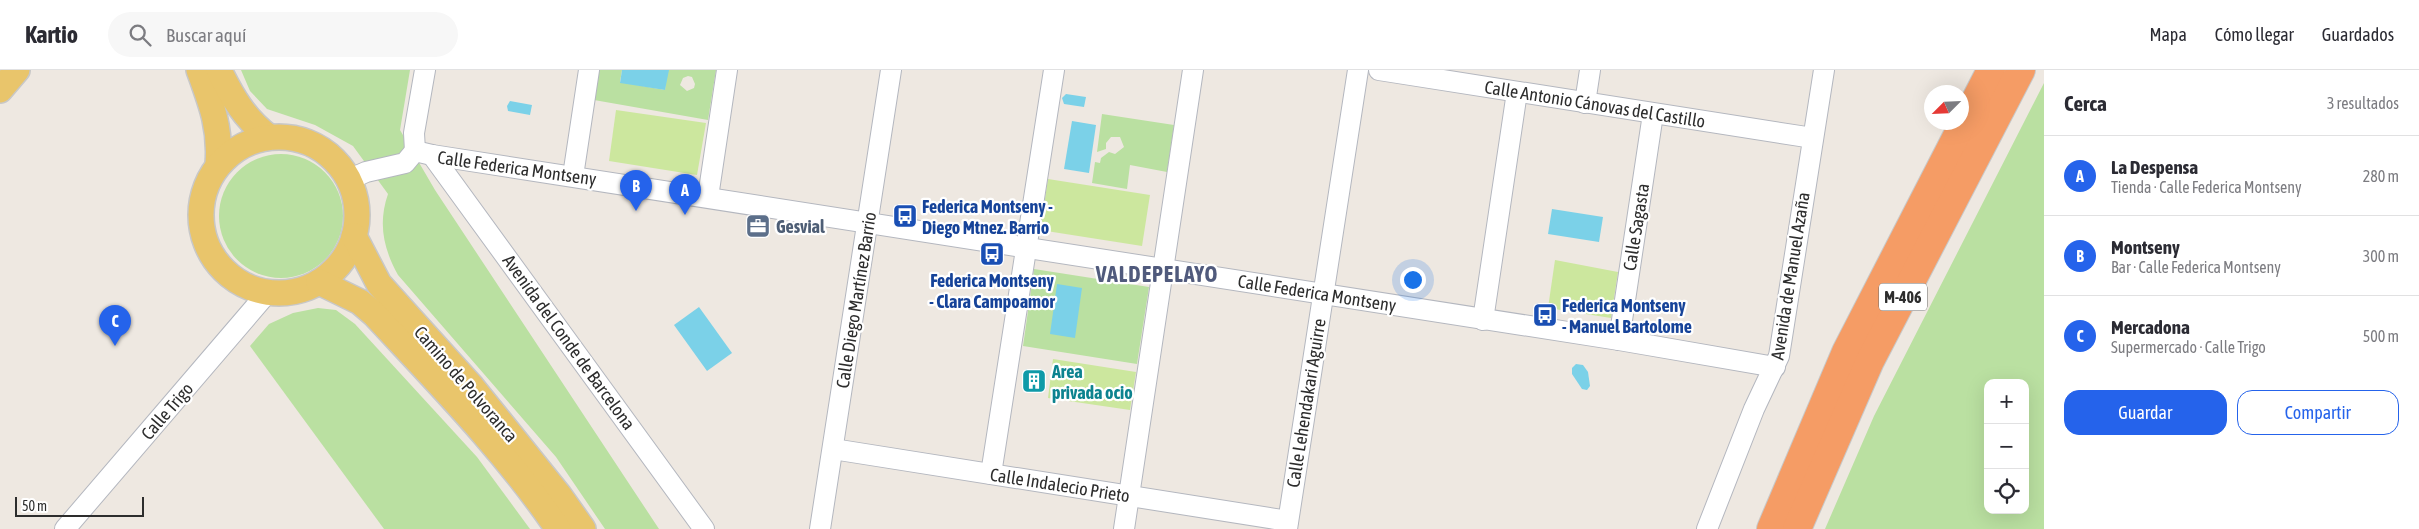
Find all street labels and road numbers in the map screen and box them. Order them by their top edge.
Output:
street label: Calle Antonio Cánovas del Castillo [1483,76,1707,132]
street label: Calle Federica Montseny [436,146,598,190]
street label: Calle Sagasta [1619,182,1653,272]
street label: Avenida de Manuel Azaña [1766,191,1814,361]
street label: Calle Diego Martínez Barrio [832,210,880,390]
street label: Avenida del Conde de Barcelona [498,250,640,434]
street label: Calle Federica Montseny [1236,270,1398,316]
road number: M-406 [1879,283,1927,310]
street label: Calle Lehendakari Aguirre [1282,317,1330,489]
street label: Camino de Polvoranca [410,322,522,446]
street label: Calle Trigo [137,378,197,444]
street label: Calle Indalecio Prieto [989,464,1131,506]

